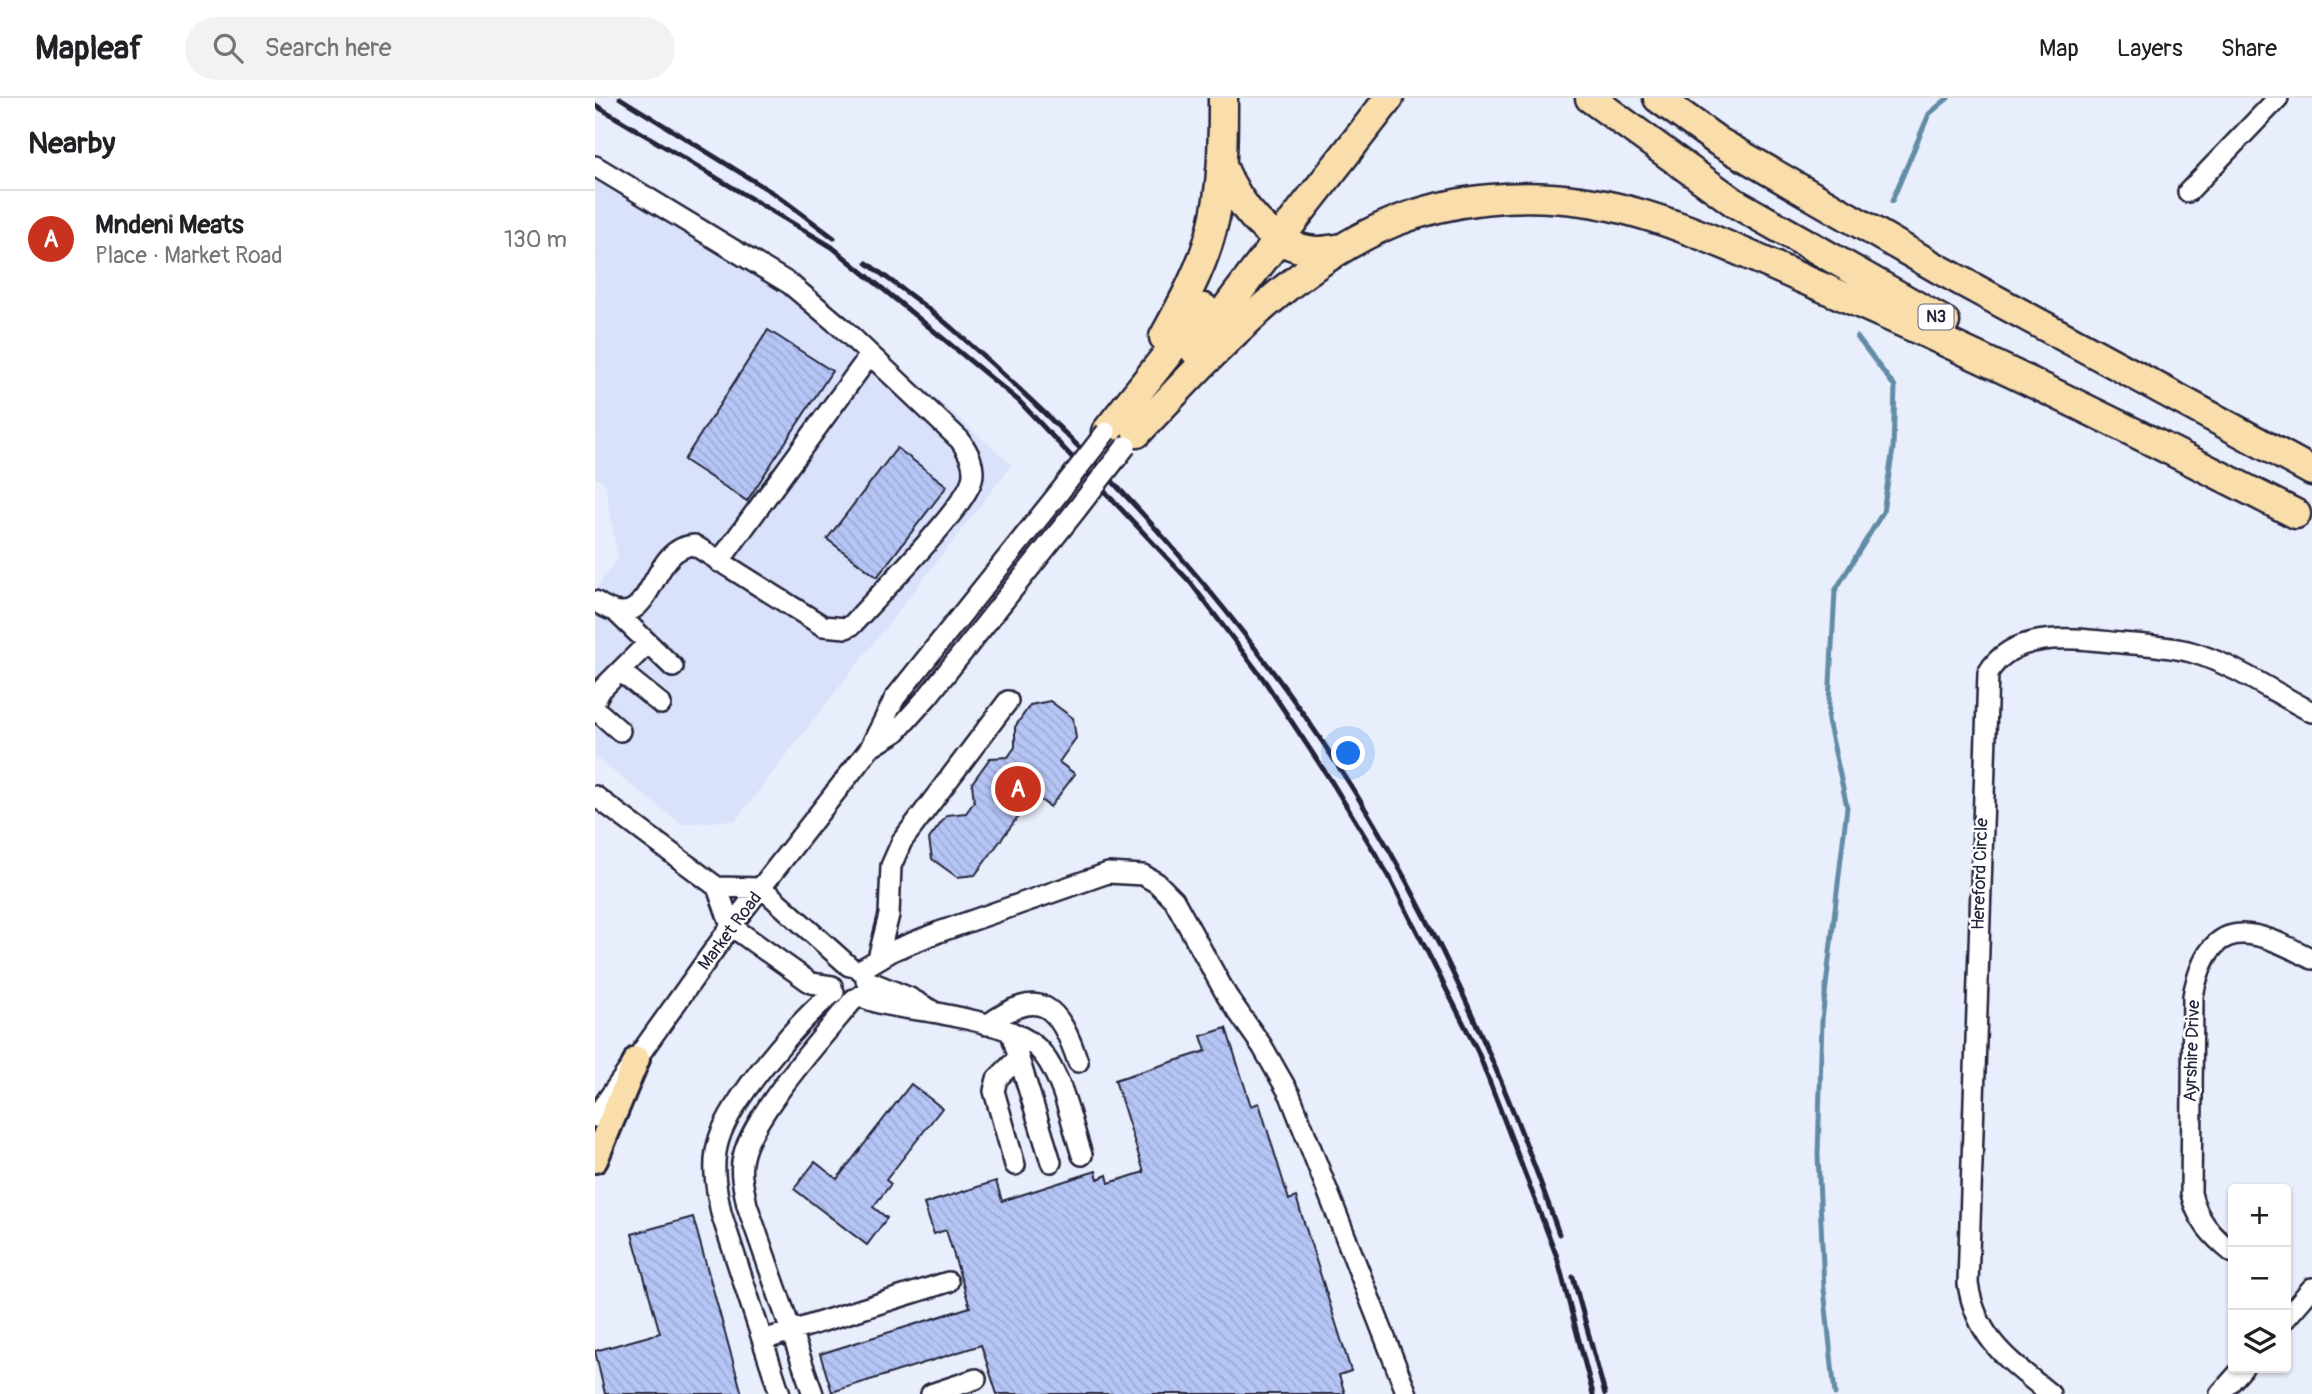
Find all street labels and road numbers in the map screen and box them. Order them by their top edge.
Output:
road number: N3 [1919,304,1953,330]
street label: Hereford Circle [1967,817,1993,930]
street label: Market Road [693,887,767,975]
street label: Ayrshire Drive [2179,999,2205,1102]

